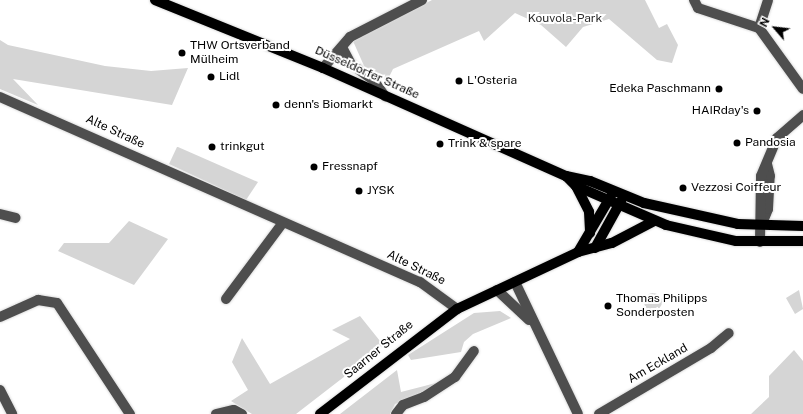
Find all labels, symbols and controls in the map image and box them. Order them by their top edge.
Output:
north arrow [755,8,795,48]
park label: Kouvola-Park [528,12,602,26]
text: N [757,16,772,29]
place label: THW Ortsverband Mülheim [190,39,290,67]
street label: Düsseldorfer Straße [313,43,421,103]
marker: THW Ortsverband Mülheim [177,48,187,58]
place label: Lidl [219,70,240,84]
marker: Lidl [206,72,216,82]
place label: L'Osteria [467,74,517,88]
marker: L'Osteria [454,76,464,86]
place label: Edeka Paschmann [609,82,711,96]
marker: Edeka Paschmann [714,84,724,94]
place label: denn's Biomarkt [284,98,373,112]
marker: denn's Biomarkt [271,100,281,110]
place label: HAIRday's [692,104,749,118]
marker: HAIRday's [752,106,762,116]
street label: Alte Straße [83,112,147,152]
place label: Pandosia [745,136,796,150]
place label: Trink & spare [448,137,522,151]
marker: Pandosia [732,138,742,148]
marker: Trink & spare [435,139,445,149]
place label: trinkgut [220,140,265,154]
marker: trinkgut [207,142,217,152]
place label: Fressnapf [322,160,378,174]
marker: Fressnapf [309,162,319,172]
place label: Vezzosi Coiffeur [691,181,781,195]
marker: Vezzosi Coiffeur [678,183,688,193]
place label: JYSK [367,184,395,198]
marker: JYSK [354,186,364,196]
street label: Alte Straße [384,248,448,288]
place label: Thomas Philipps Sonderposten [616,292,707,320]
marker: Thomas Philipps Sonderposten [603,301,613,311]
street label: Saarner Straße [342,318,416,382]
street label: Am Eckland [626,341,690,387]

